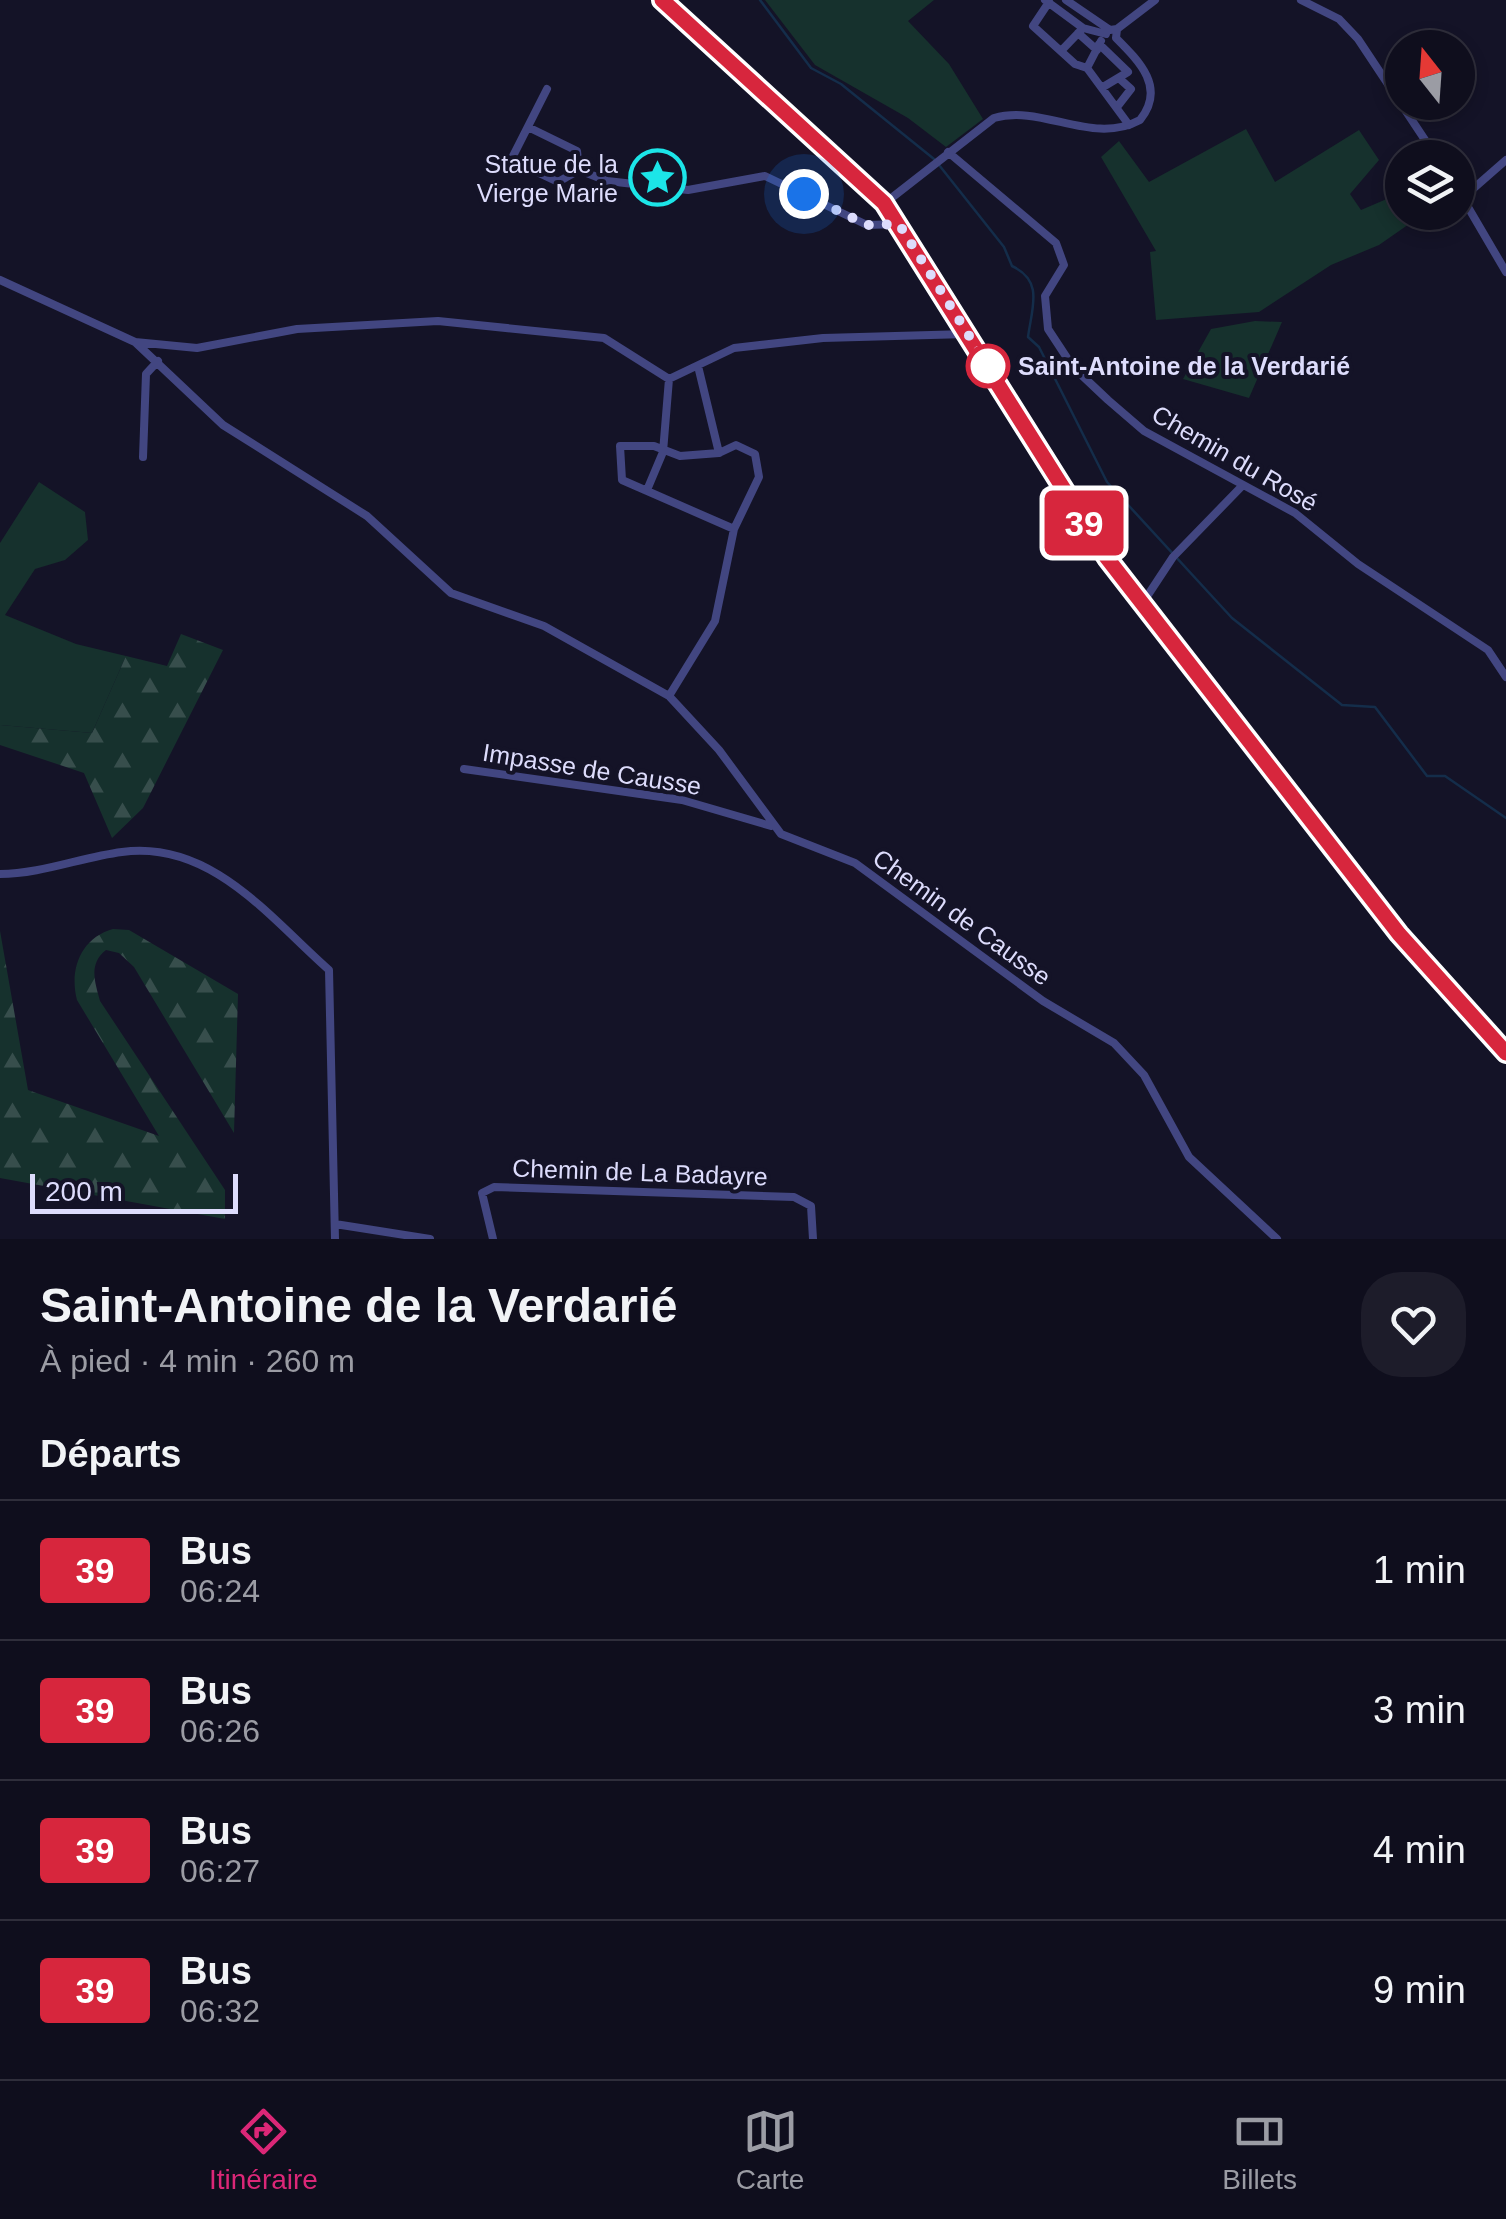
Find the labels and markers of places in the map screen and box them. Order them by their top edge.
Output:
place icon: Statue de la Vierge Marie [627,148,687,208]
place label: Statue de la Vierge Marie [477,150,618,207]
marker: Saint-Antoine de la Verdarié [967,345,1009,387]
place label: Saint-Antoine de la Verdarié [1018,352,1350,380]

